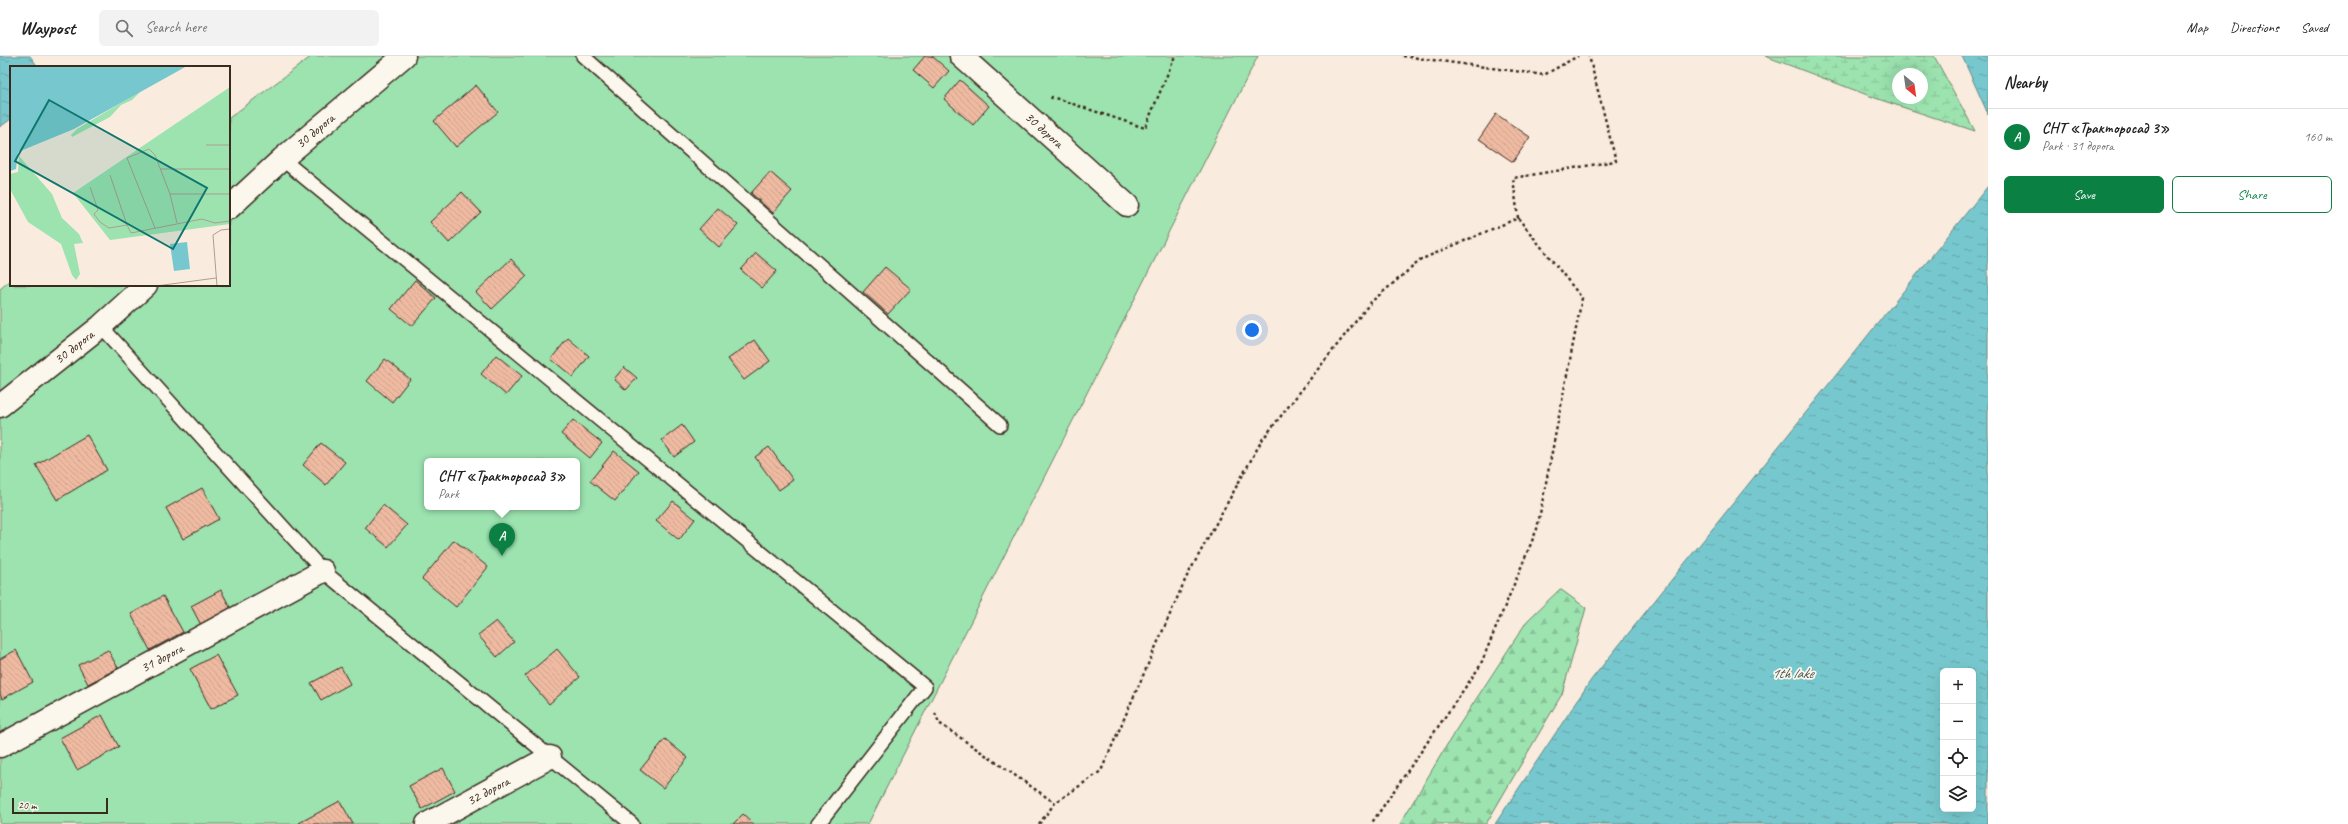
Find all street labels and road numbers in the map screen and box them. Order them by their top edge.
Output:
street label: 30 дорога [1021,108,1068,152]
street label: 30 дорога [292,109,339,152]
street label: 30 дорога [51,326,98,368]
street label: 31 дорога [138,639,187,676]
street label: 32 дорога [464,772,513,809]

